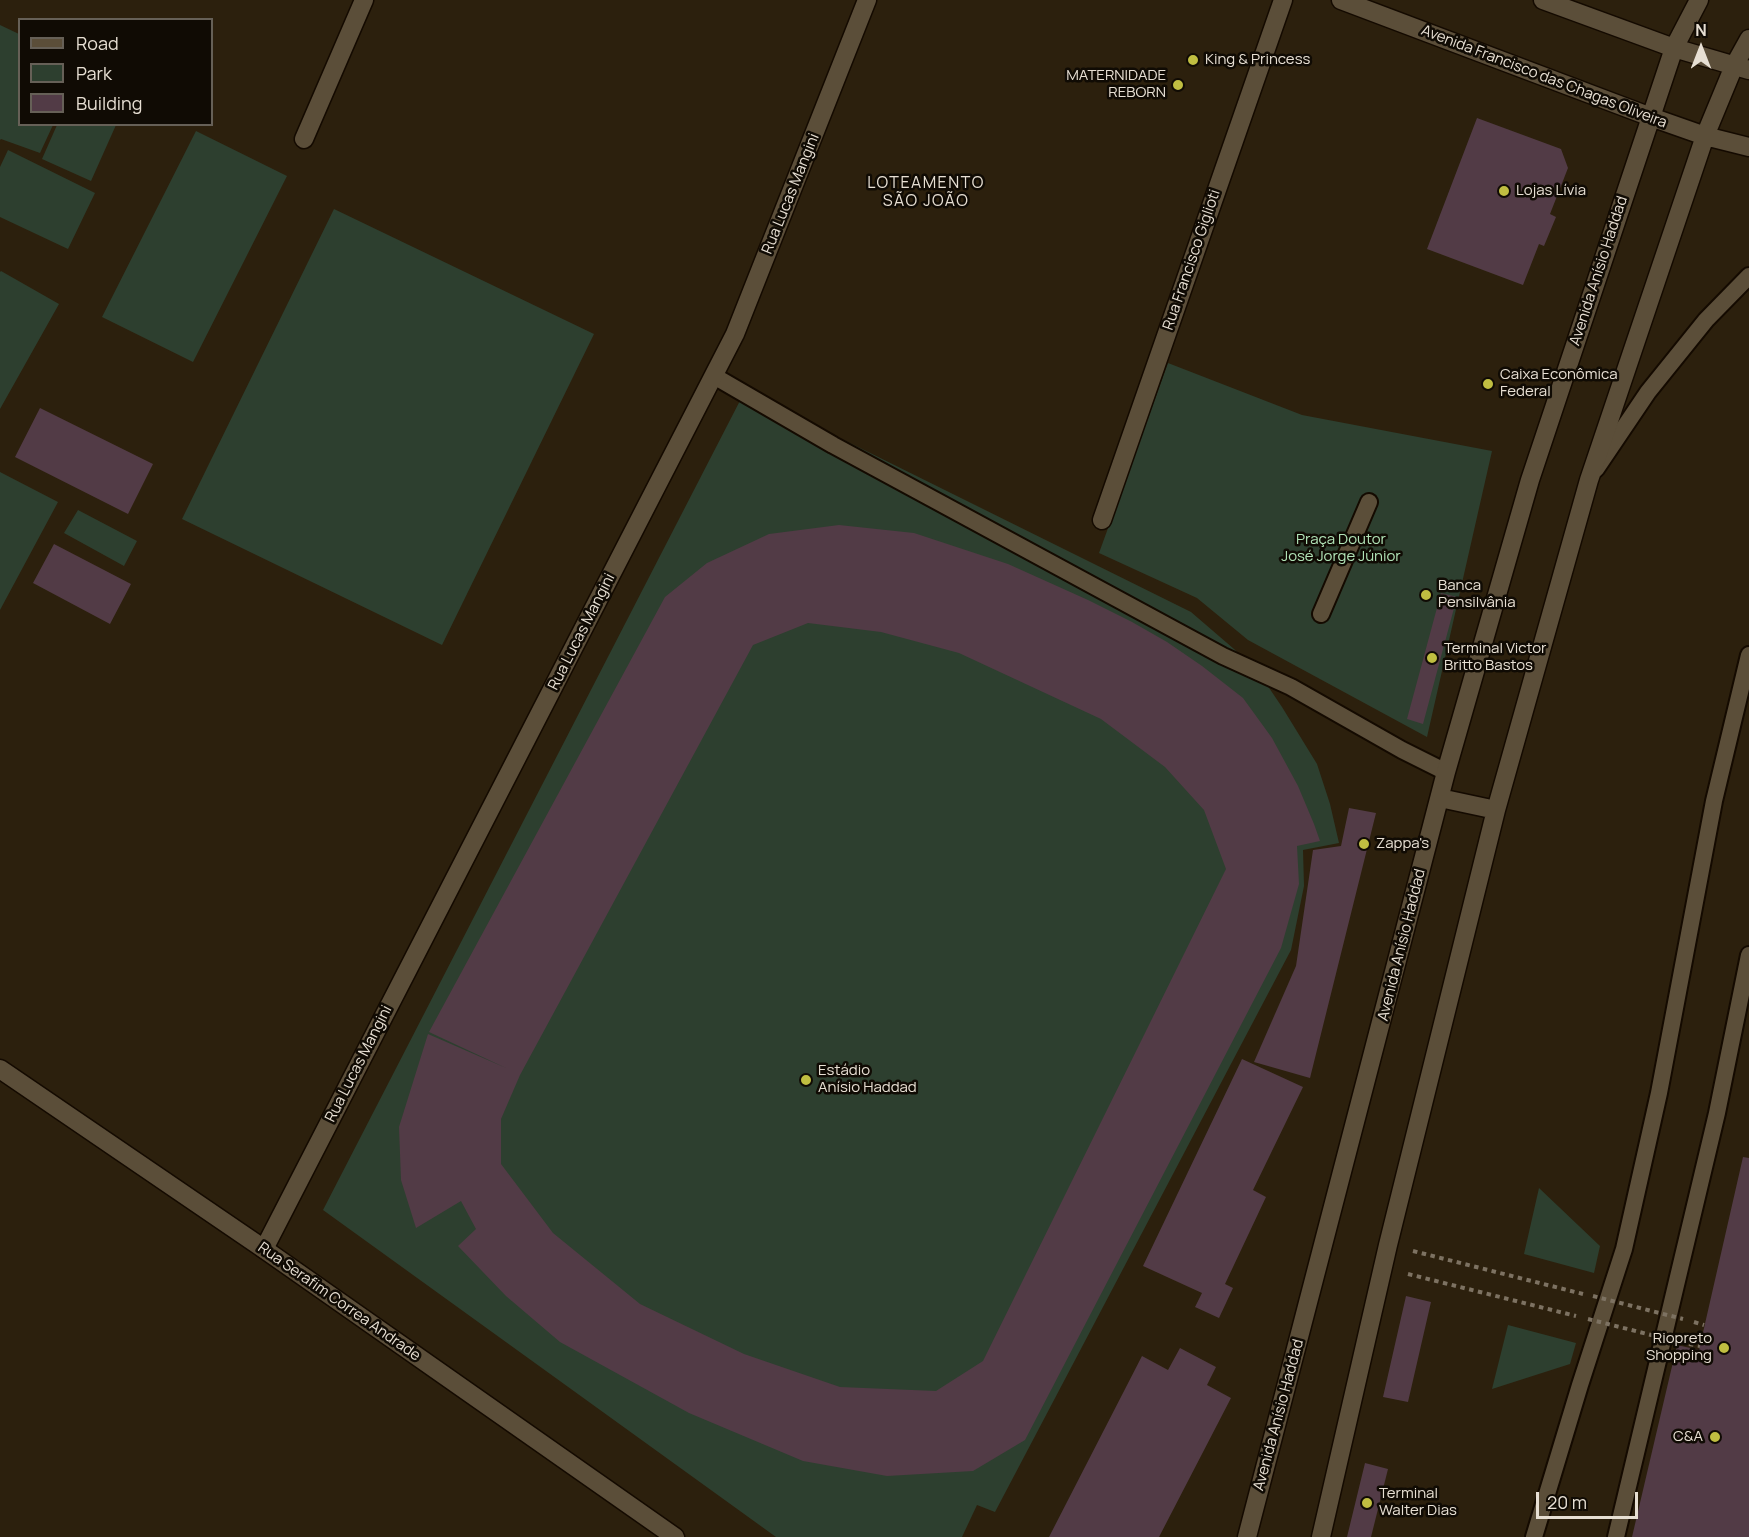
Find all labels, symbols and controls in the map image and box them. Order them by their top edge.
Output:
legend [18,18,213,126]
north arrow [1671,18,1731,78]
text: N [1695,19,1707,41]
street label: Avenida Francisco das Chagas Oliveira [1419,22,1669,132]
text: Road [76,31,119,55]
place label: King & Princess [1205,51,1310,69]
marker: King & Princess [1186,53,1200,67]
text: Park [76,61,112,85]
place label: MATERNIDADE REBORN [1066,67,1166,102]
marker: MATERNIDADE REBORN [1171,78,1185,92]
text: Building [76,91,142,115]
street label: Rua Lucas Mangini [759,131,823,257]
district label: LOTEAMENTO SÃO JOÃO [867,174,985,212]
place label: Lojas Lívia [1516,182,1586,200]
marker: Lojas Lívia [1497,184,1511,198]
street label: Rua Francisco Giglioti [1160,187,1224,333]
street label: Avenida Anísio Haddad [1566,194,1632,348]
place label: Caixa Econômica Federal [1500,366,1618,401]
marker: Caixa Econômica Federal [1481,377,1495,391]
park label: Praça Doutor José Jorge Júnior [1281,531,1401,566]
street label: Rua Lucas Mangini [545,571,619,693]
place label: Banca Pensilvânia [1438,577,1516,612]
marker: Banca Pensilvânia [1419,588,1433,602]
place label: Terminal Victor Britto Bastos [1444,640,1546,675]
marker: Terminal Victor Britto Bastos [1425,651,1439,665]
place label: Zappa's [1376,835,1429,853]
marker: Zappa's [1357,837,1371,851]
street label: Avenida Anísio Haddad [1374,867,1430,1023]
street label: Rua Lucas Mangini [322,1003,396,1125]
place label: Estádio Anísio Haddad [818,1062,917,1097]
marker: Estádio Anísio Haddad [799,1073,813,1087]
street label: Rua Serafim Correa Andrade [254,1239,424,1365]
place label: Riopreto Shopping [1646,1330,1712,1365]
street label: Avenida Anísio Haddad [1250,1337,1308,1493]
marker: Riopreto Shopping [1717,1341,1731,1355]
place label: C&A [1673,1428,1703,1446]
marker: C&A [1708,1430,1722,1444]
scale bar [1539,1480,1641,1518]
place label: Terminal Walter Dias [1379,1485,1457,1520]
text: 20 m [1547,1490,1587,1514]
marker: Terminal Walter Dias [1360,1496,1374,1510]

